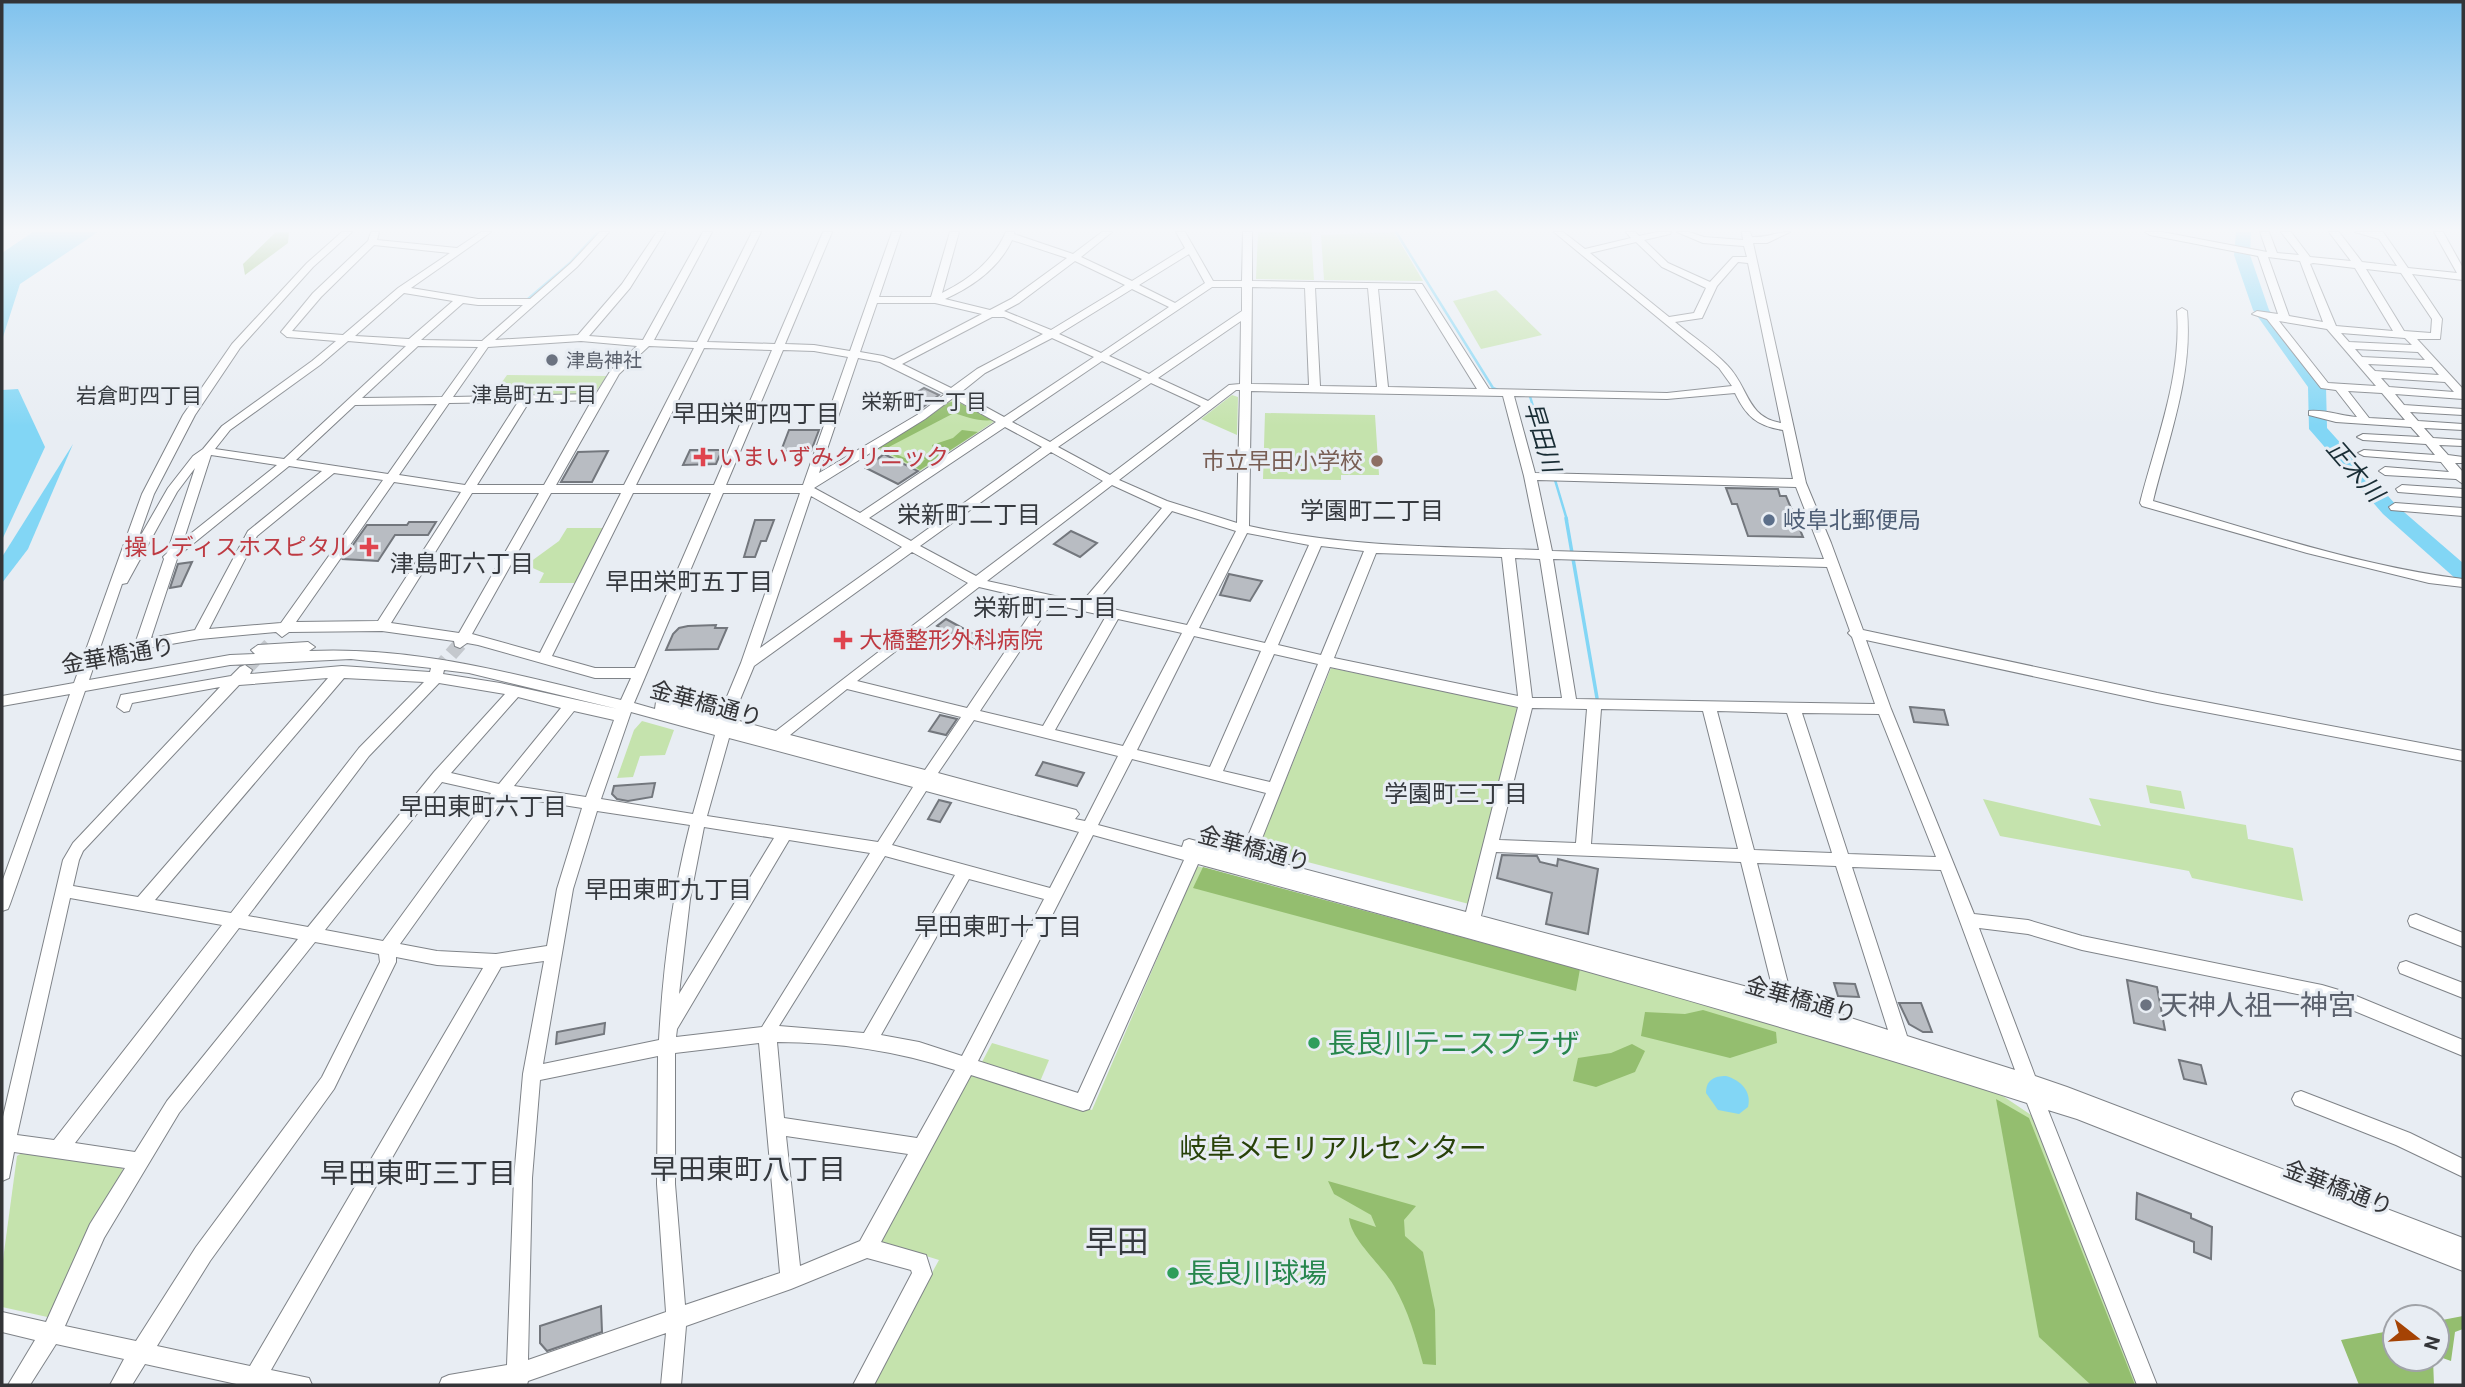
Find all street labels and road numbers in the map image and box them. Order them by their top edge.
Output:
street label: 金華橋通り [59,633,177,679]
street label: 金華橋通り [647,676,765,732]
street label: 金華橋通り [1195,821,1313,877]
street label: 金華橋通り [1742,971,1860,1029]
street label: 金華橋通り [2279,1155,2397,1221]

